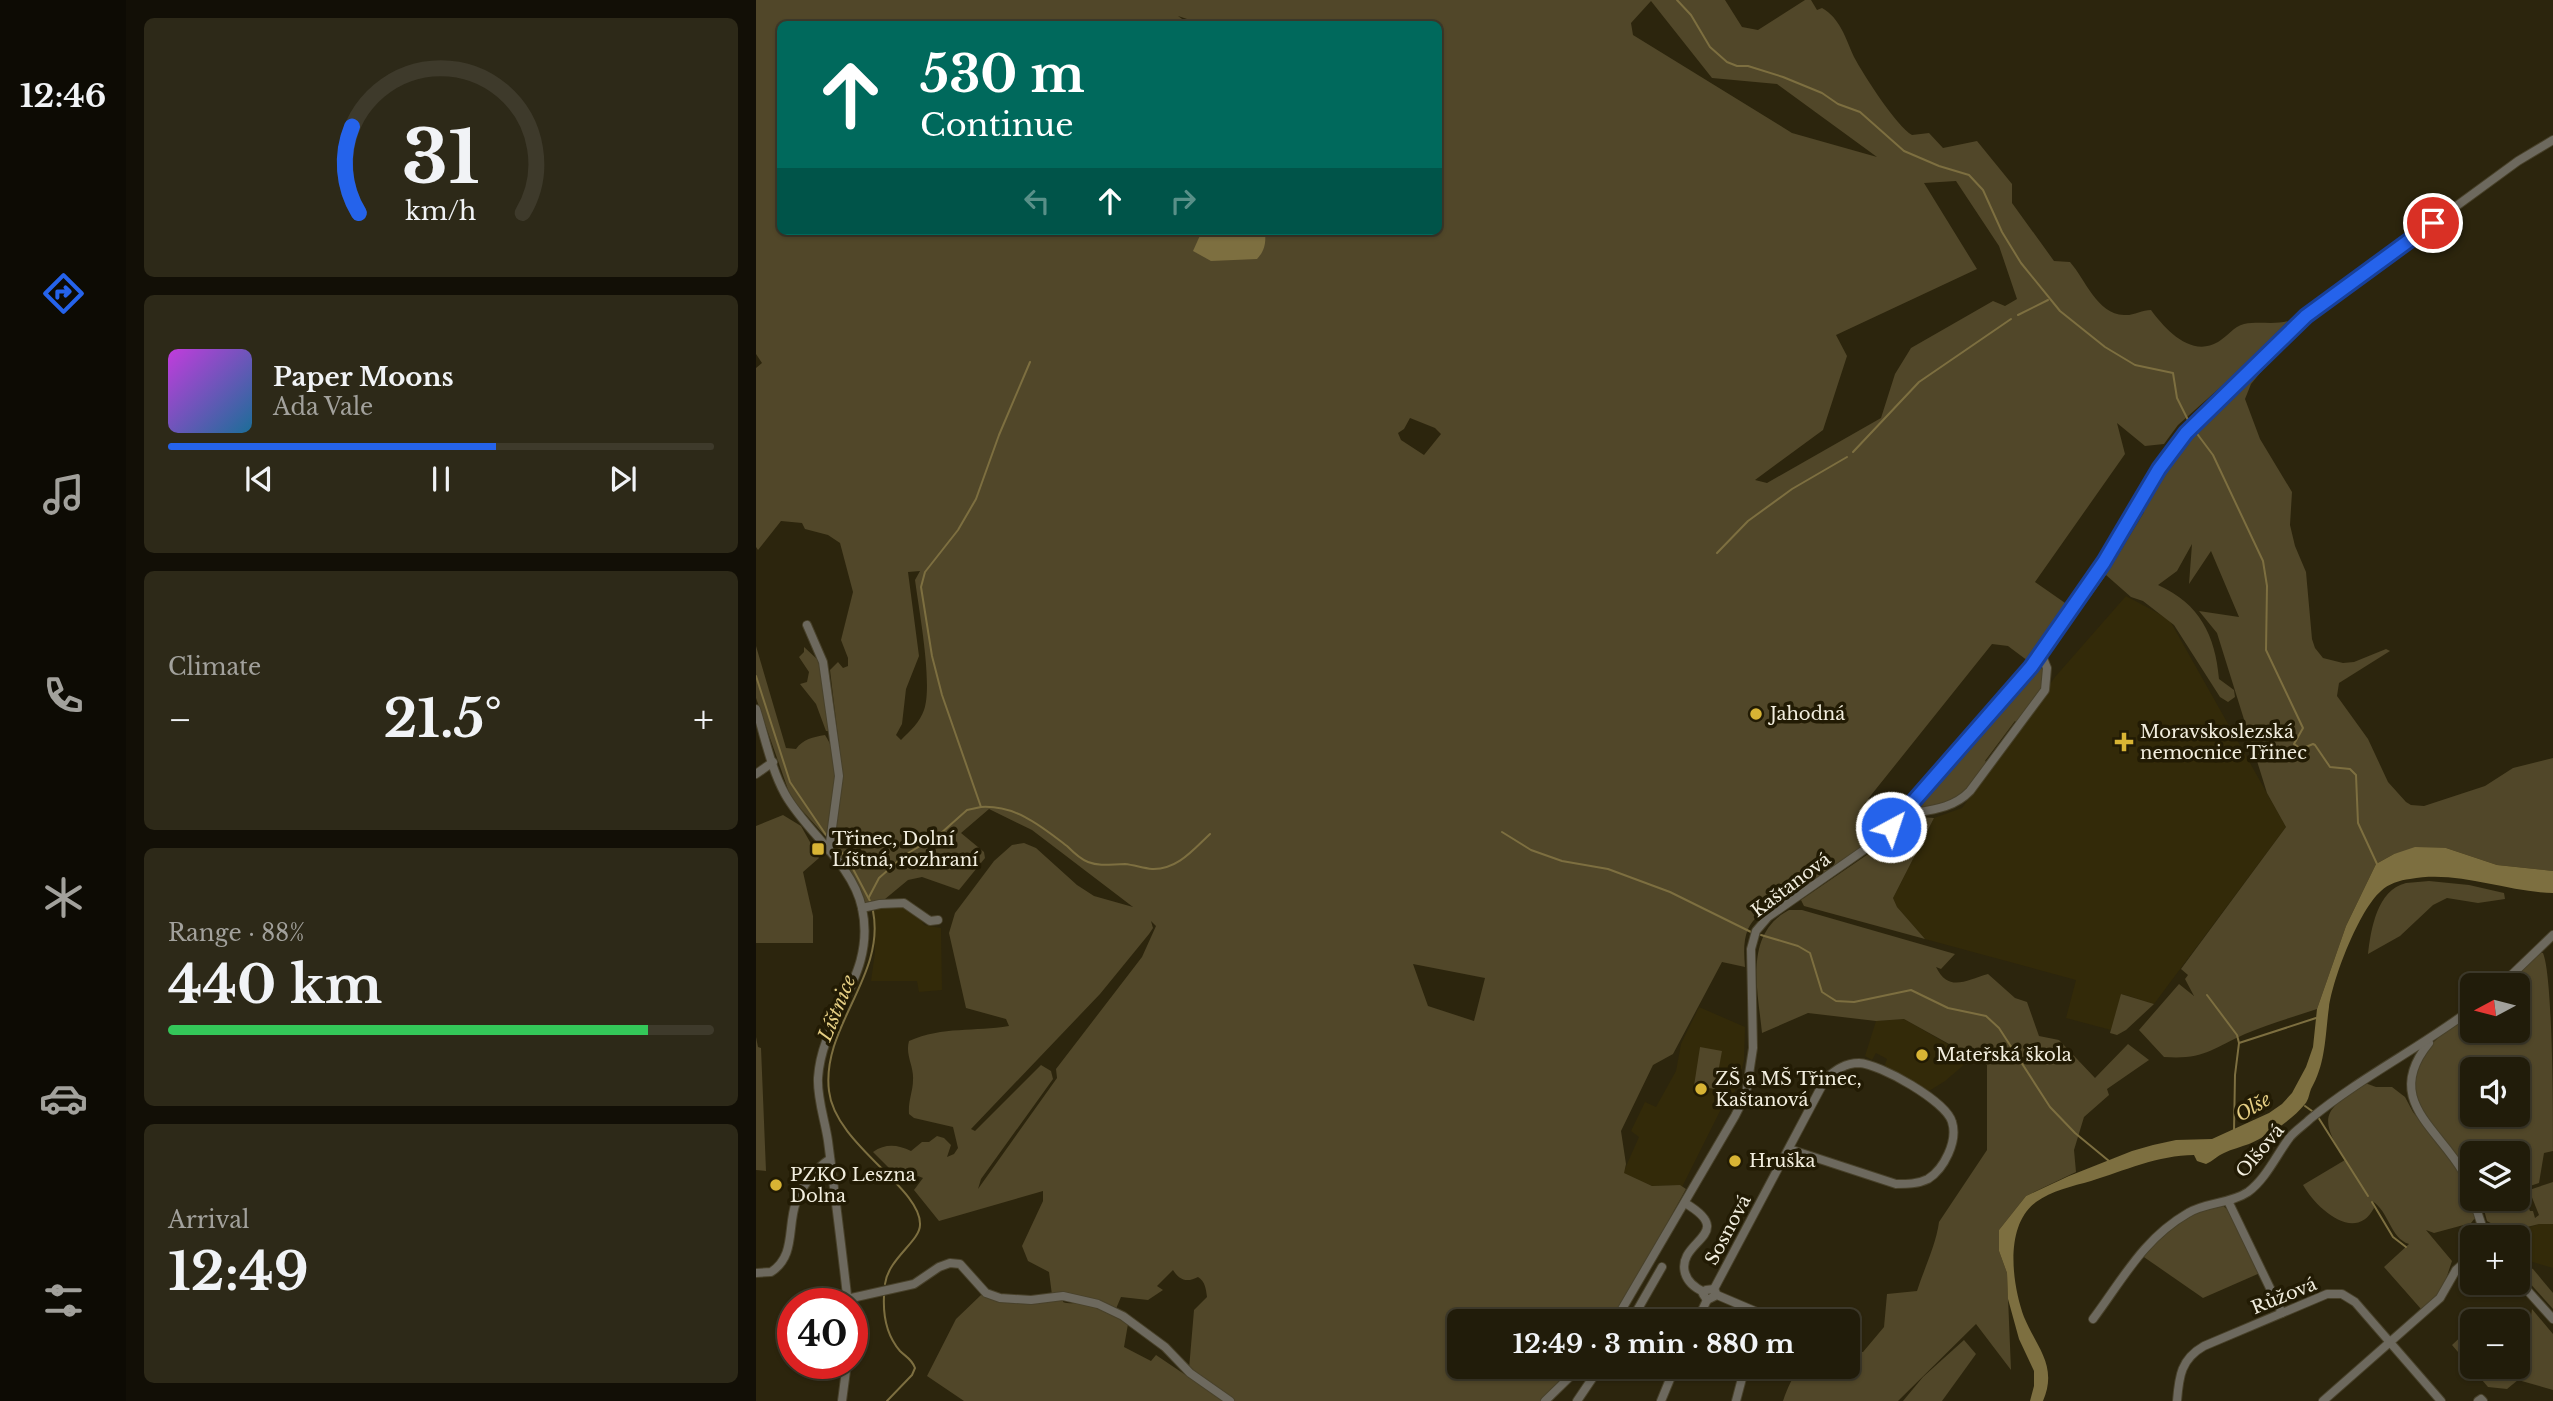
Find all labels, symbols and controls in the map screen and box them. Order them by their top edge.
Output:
text: 530 m [920,44,1085,105]
icon: ahead [805,49,896,140]
text: 12:46 [20,76,106,116]
text: Continue [920,105,1073,145]
text: 31 [402,113,480,204]
icon: left [1018,182,1056,220]
icon: ahead [1091,182,1129,220]
icon: right [1164,182,1202,220]
pin [2403,193,2463,253]
text: km/h [406,196,476,227]
icon: arrive [2414,204,2452,242]
icon: directions [39,269,88,318]
text: Paper Moons [273,361,454,393]
text: Ada Vale [273,393,373,421]
icon: previous [240,460,278,498]
icon: pause [422,460,460,498]
icon: next [604,460,642,498]
icon: music [39,470,88,519]
text: Climate [168,653,261,681]
icon: phone [39,671,88,720]
text: 21.5° [383,687,502,751]
text: − [168,696,192,743]
text: + [693,696,714,743]
place label: Jahodná [1768,703,1845,725]
marker: Jahodná [1748,706,1764,722]
place label: Moravskoslezská nemocnice Třinec [2140,721,2307,764]
marker: Moravskoslezská nemocnice Třinec [2114,732,2134,752]
position arrow [1854,790,1928,864]
place label: Třinec, Dolní Líštná, rozhraní [832,828,979,871]
marker: Třinec, Dolní Líštná, rozhraní [810,841,826,857]
street label: Kaštanová [1747,848,1835,922]
icon: climate [39,873,88,922]
text: Range · 88% [168,919,305,947]
text: 440 km [168,953,382,1017]
water label: Líštnice [813,971,861,1045]
north arrow [2460,973,2530,1043]
map controls [2460,973,2530,1379]
place label: Mateřská škola [1936,1044,2072,1066]
marker: Mateřská škola [1914,1047,1930,1063]
button: sound [2460,1057,2530,1127]
place label: ZŠ a MŠ Třinec, Kaštanová [1715,1067,1862,1111]
icon: car [39,1074,88,1123]
marker: ZŠ a MŠ Třinec, Kaštanová [1693,1081,1709,1097]
water label: Olše [2231,1087,2275,1126]
street label: Olšová [2231,1120,2289,1182]
button: layers [2460,1141,2530,1211]
place label: Hruška [1749,1150,1816,1172]
marker: Hruška [1727,1153,1743,1169]
place label: PZKO Leszna Dolna [790,1164,916,1207]
marker: PZKO Leszna Dolna [768,1177,784,1193]
street label: Sosnová [1700,1191,1756,1269]
text: Arrival [168,1206,249,1234]
button: + [2460,1225,2530,1295]
text: 12:49 [168,1240,309,1304]
street label: Růžová [2248,1273,2320,1319]
icon: filters [39,1276,88,1325]
speed limit sign: 40 [777,1288,868,1379]
button: − [2460,1309,2530,1379]
text: 12:49 · 3 min · 880 m [1513,1328,1794,1360]

